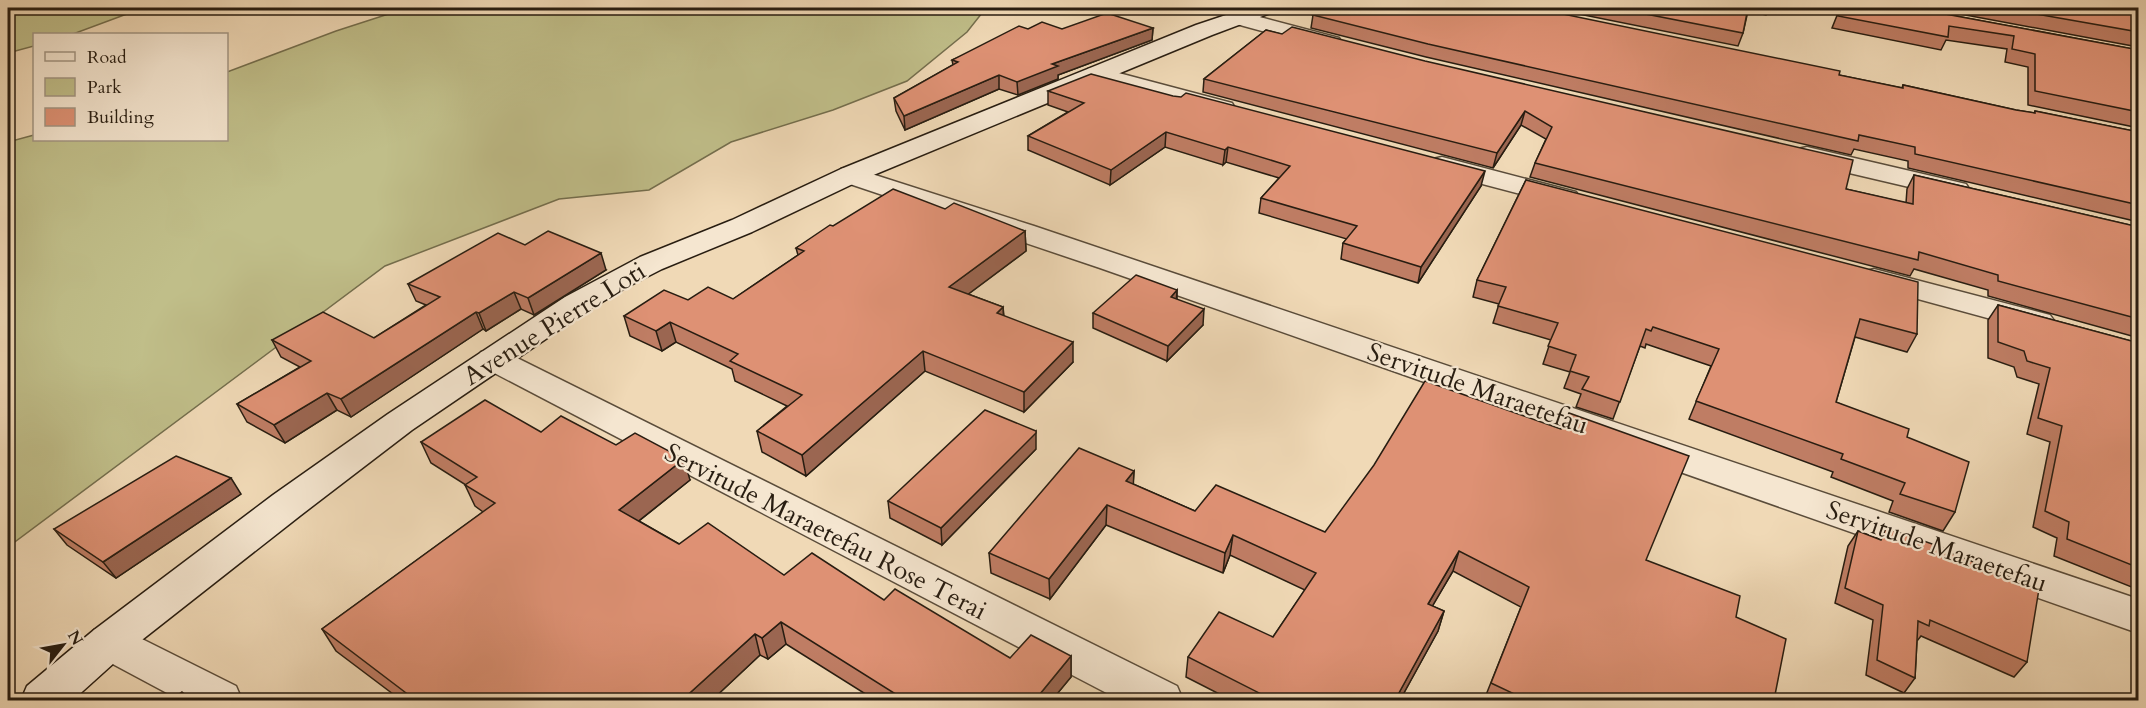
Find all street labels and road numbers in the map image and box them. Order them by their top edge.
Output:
street label: Avenue Pierre Loti [456,253,652,394]
street label: Servitude Maraetefau [1363,334,1593,443]
street label: Servitude Maraetefau Rose Terai [659,435,993,628]
street label: Servitude Maraetefau [1822,492,2052,601]

